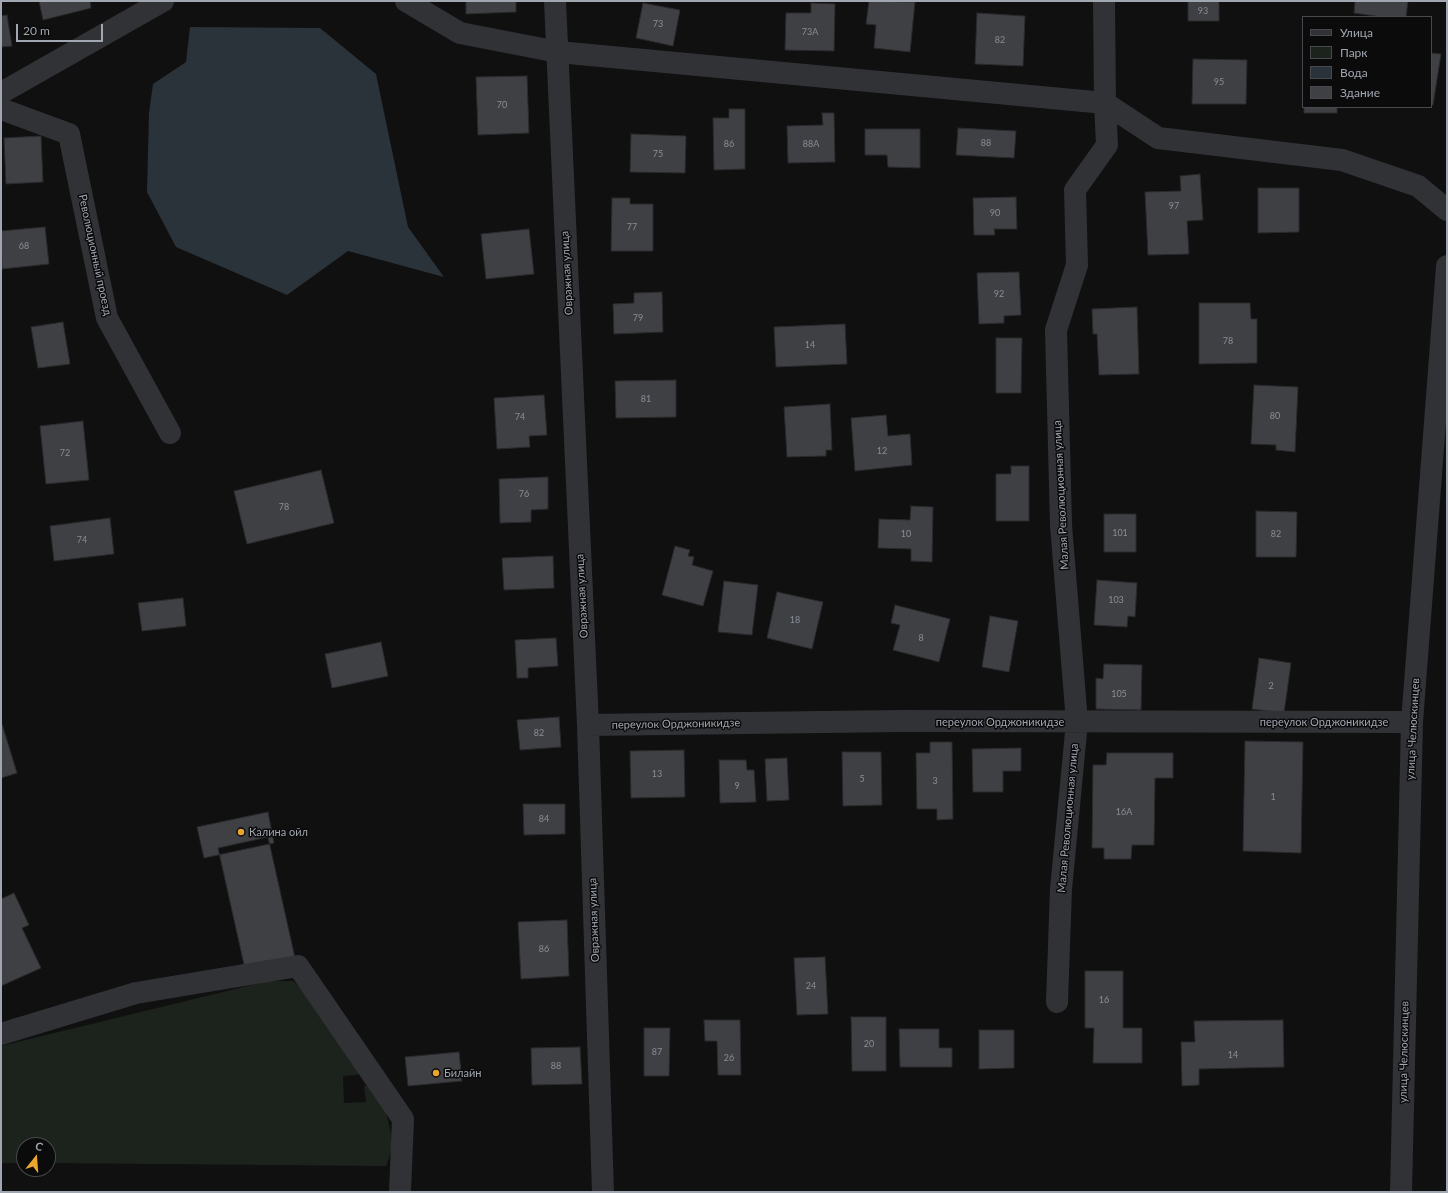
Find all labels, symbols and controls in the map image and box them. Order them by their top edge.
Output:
house number: 93 [1198,6,1208,16]
scale bar [18,16,105,42]
legend [1302,16,1432,108]
house number: 73 [653,19,663,29]
text: 20 m [23,23,50,38]
text: Улица [1340,25,1373,40]
house number: 73А [802,27,818,37]
house number: 82 [995,35,1005,45]
text: Парк [1340,45,1368,60]
text: Вода [1340,65,1368,80]
house number: 95 [1214,77,1224,87]
text: Здание [1340,85,1380,100]
house number: 70 [497,100,507,110]
house number: 88 [981,138,991,148]
house number: 86 [724,139,734,149]
house number: 88А [803,139,819,149]
house number: 75 [653,149,663,159]
street label: Революционный проезд [76,193,114,317]
house number: 97 [1169,201,1179,211]
house number: 90 [990,208,1000,218]
house number: 77 [627,222,637,232]
street label: Овражная улица [558,231,576,315]
house number: 68 [19,241,29,251]
house number: 92 [994,289,1004,299]
house number: 79 [633,313,643,323]
house number: 78 [1223,336,1233,346]
house number: 14 [805,340,815,350]
house number: 81 [641,394,651,404]
house number: 80 [1270,411,1280,421]
house number: 74 [515,412,525,422]
street label: Малая Революционная улица [1050,420,1072,570]
house number: 12 [877,446,887,456]
house number: 72 [60,448,70,458]
house number: 76 [519,489,529,499]
house number: 78 [279,502,289,512]
house number: 101 [1112,528,1128,538]
house number: 10 [901,529,911,539]
house number: 82 [1271,529,1281,539]
house number: 74 [77,535,87,545]
street label: Овражная улица [573,554,591,638]
house number: 103 [1108,595,1124,605]
house number: 18 [790,615,800,625]
house number: 8 [918,633,924,643]
street label: улица Челюскинцев [1404,678,1422,780]
house number: 2 [1268,681,1274,691]
house number: 105 [1111,689,1127,699]
street label: переулок Орджоникидзе [936,715,1064,729]
street label: переулок Орджоникидзе [1260,715,1388,729]
street label: переулок Орджоникидзе [612,716,740,732]
house number: 82 [534,728,544,738]
street label: Малая Революционная улица [1055,743,1081,893]
house number: 13 [652,769,662,779]
house number: 5 [859,774,865,784]
house number: 3 [932,776,938,786]
house number: 9 [734,781,740,791]
house number: 1 [1270,792,1276,802]
house number: 16А [1116,807,1132,817]
house number: 84 [539,814,549,824]
place label: Калина ойл [249,825,308,839]
marker: Калина ойл [236,827,246,837]
street label: Овражная улица [586,878,602,962]
house number: 86 [539,944,549,954]
house number: 24 [806,981,816,991]
house number: 16 [1099,995,1109,1005]
street label: улица Челюскинцев [1397,1001,1411,1103]
house number: 20 [864,1039,874,1049]
house number: 87 [652,1047,662,1057]
house number: 14 [1228,1050,1238,1060]
house number: 26 [724,1053,734,1063]
house number: 88 [551,1061,561,1071]
place label: Билайн [444,1066,481,1080]
marker: Билайн [431,1068,441,1078]
north arrow [16,1137,56,1177]
text: С [34,1139,45,1153]

